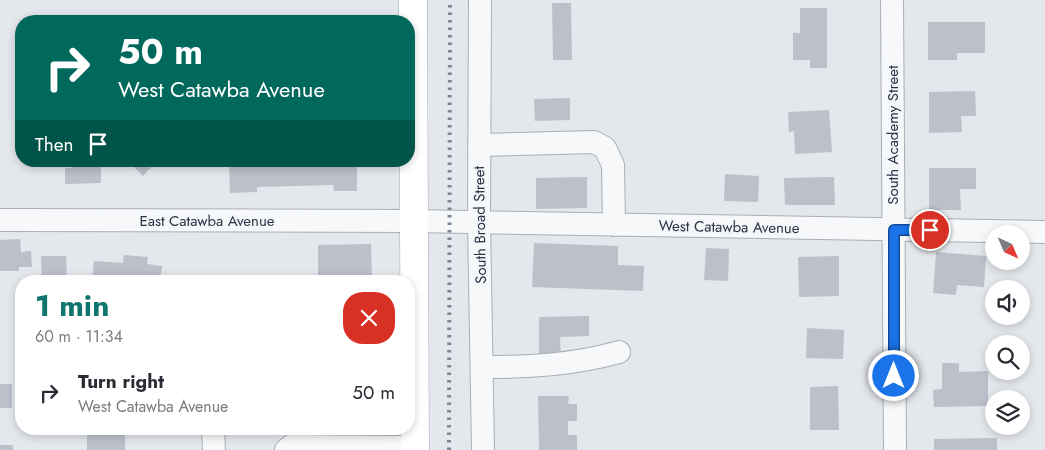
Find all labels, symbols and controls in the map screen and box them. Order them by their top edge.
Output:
text: 50 m [118,27,203,77]
icon: right [35,35,100,100]
street label: South Academy Street [882,65,904,205]
text: West Catawba Avenue [118,73,325,105]
icon: arrive [84,130,112,158]
text: Then [35,131,74,158]
street label: South Broad Street [468,166,492,284]
pin [909,209,951,251]
street label: East Catawba Avenue [139,210,275,232]
street label: West Catawba Avenue [658,215,800,239]
icon: arrive [916,216,944,244]
north arrow [985,225,1030,270]
map controls [985,225,1030,435]
button: sound [985,280,1030,325]
text: 1 min [35,284,109,327]
button: close [343,292,395,344]
text: 60 m · 11:34 [35,325,123,348]
button: search [985,335,1030,380]
position arrow [867,349,919,401]
text: Turn right [78,368,164,395]
icon: right [35,379,63,407]
text: 50 m [352,379,395,406]
button: layers [985,390,1030,435]
text: West Catawba Avenue [78,395,228,418]

